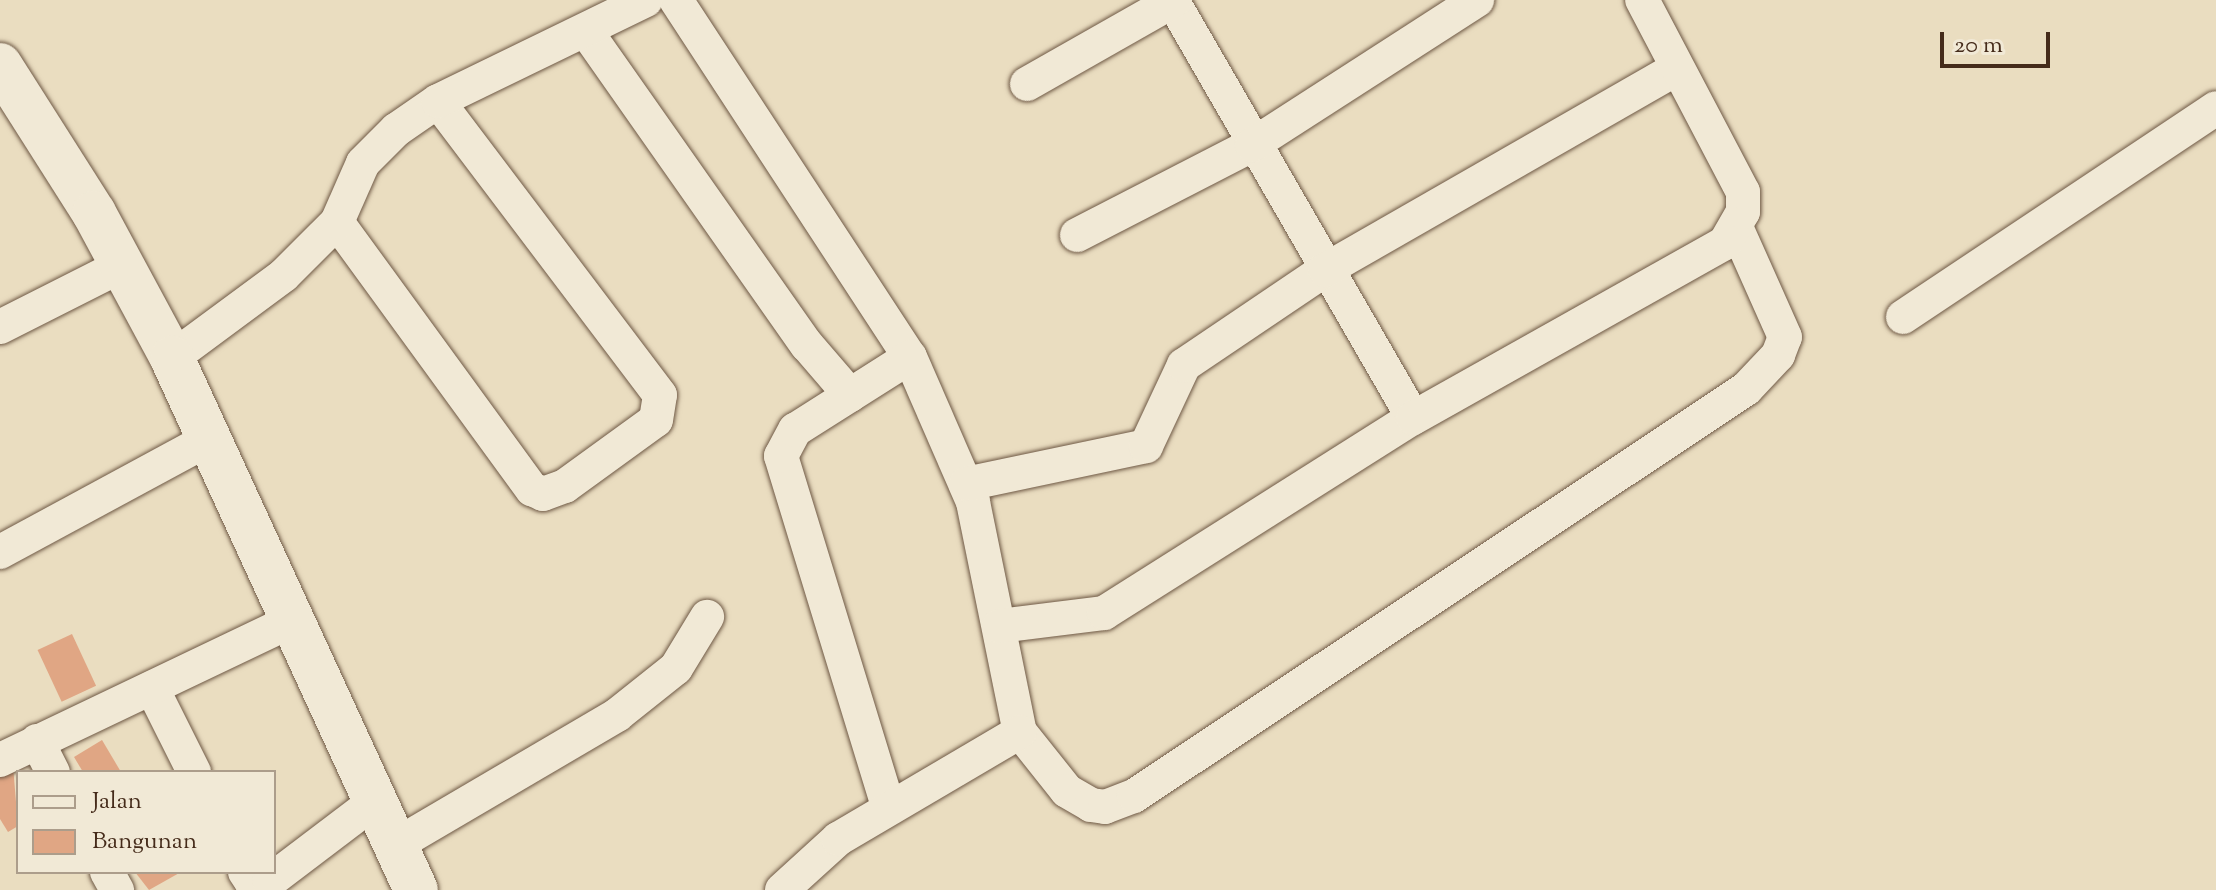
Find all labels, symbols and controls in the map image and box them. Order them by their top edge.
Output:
scale bar [1944,16,2054,66]
text: 20 m [1954,29,2003,63]
legend [16,770,276,874]
text: Jalan [92,785,142,819]
text: Bangunan [92,825,197,859]

